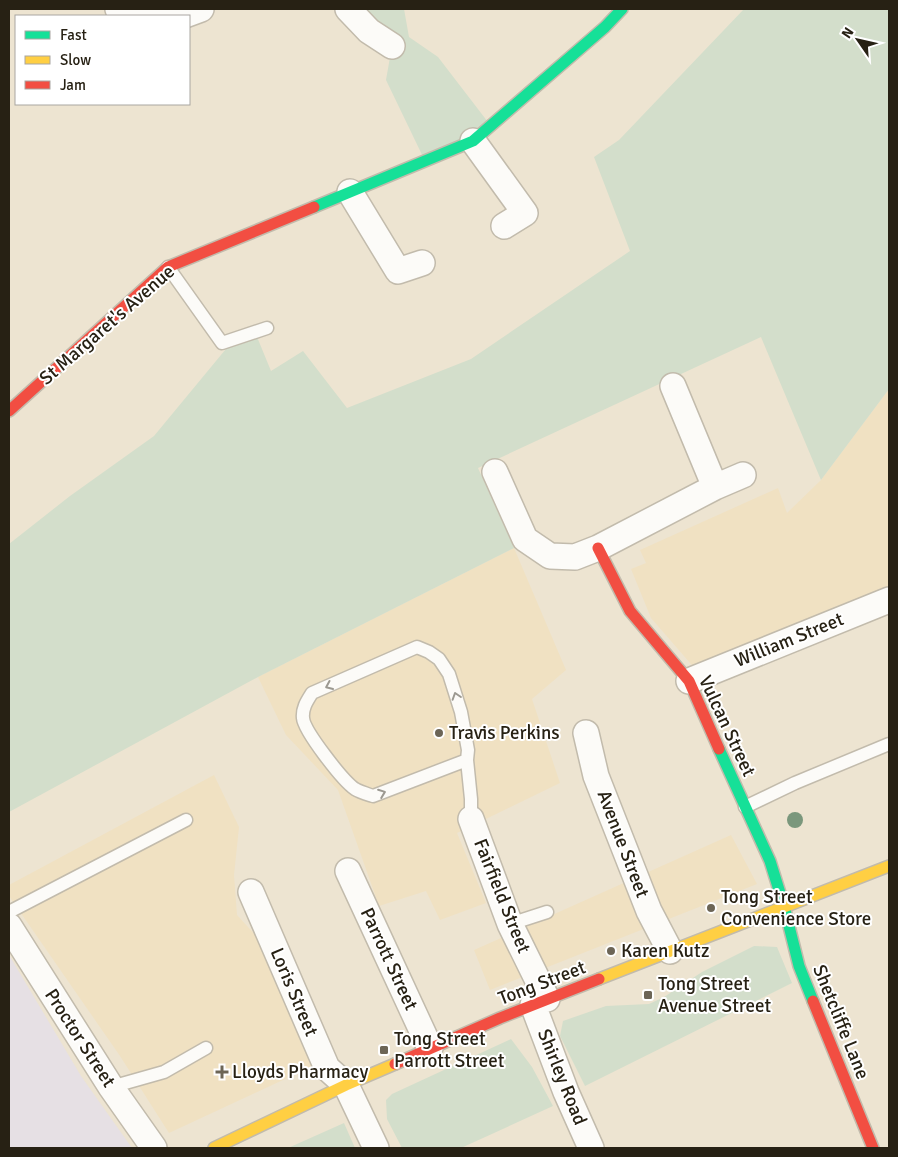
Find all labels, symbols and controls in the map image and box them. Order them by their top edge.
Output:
legend [15,15,190,105]
north arrow [833,15,883,65]
text: N [838,24,857,42]
text: Fast [60,26,87,44]
text: Slow [60,51,91,69]
text: Jam [60,76,86,94]
street label: St Margaret's Avenue [34,260,180,390]
street label: William Street [731,607,847,673]
street label: Vulcan Street [693,672,761,781]
one-way arrow [325,680,334,691]
one-way arrow [451,692,461,700]
place label: Travis Perkins [449,721,560,745]
marker: Travis Perkins [433,727,445,739]
street label: Avenue Street [592,787,655,901]
one-way arrow [377,789,385,799]
street label: Fairfield Street [468,835,536,957]
place label: Tong Street Convenience Store [721,885,871,931]
marker: Tong Street Convenience Store [705,902,717,914]
street label: Parrott Street [355,904,423,1014]
place label: Karen Kutz [621,939,709,963]
street label: Loris Street [265,944,324,1040]
marker: Karen Kutz [605,945,617,957]
street label: Tong Street [495,955,589,1011]
street label: Shetcliffe Lane [807,961,875,1083]
place label: Tong Street Avenue Street [658,972,771,1018]
street label: Proctor Street [39,984,121,1092]
marker: Tong Street Avenue Street [642,989,654,1001]
street label: Shirley Road [532,1025,592,1129]
place label: Tong Street Parrott Street [394,1027,505,1073]
marker: Tong Street Parrott Street [378,1044,390,1056]
place label: Lloyds Pharmacy [232,1060,368,1084]
marker: Lloyds Pharmacy [216,1066,228,1078]

